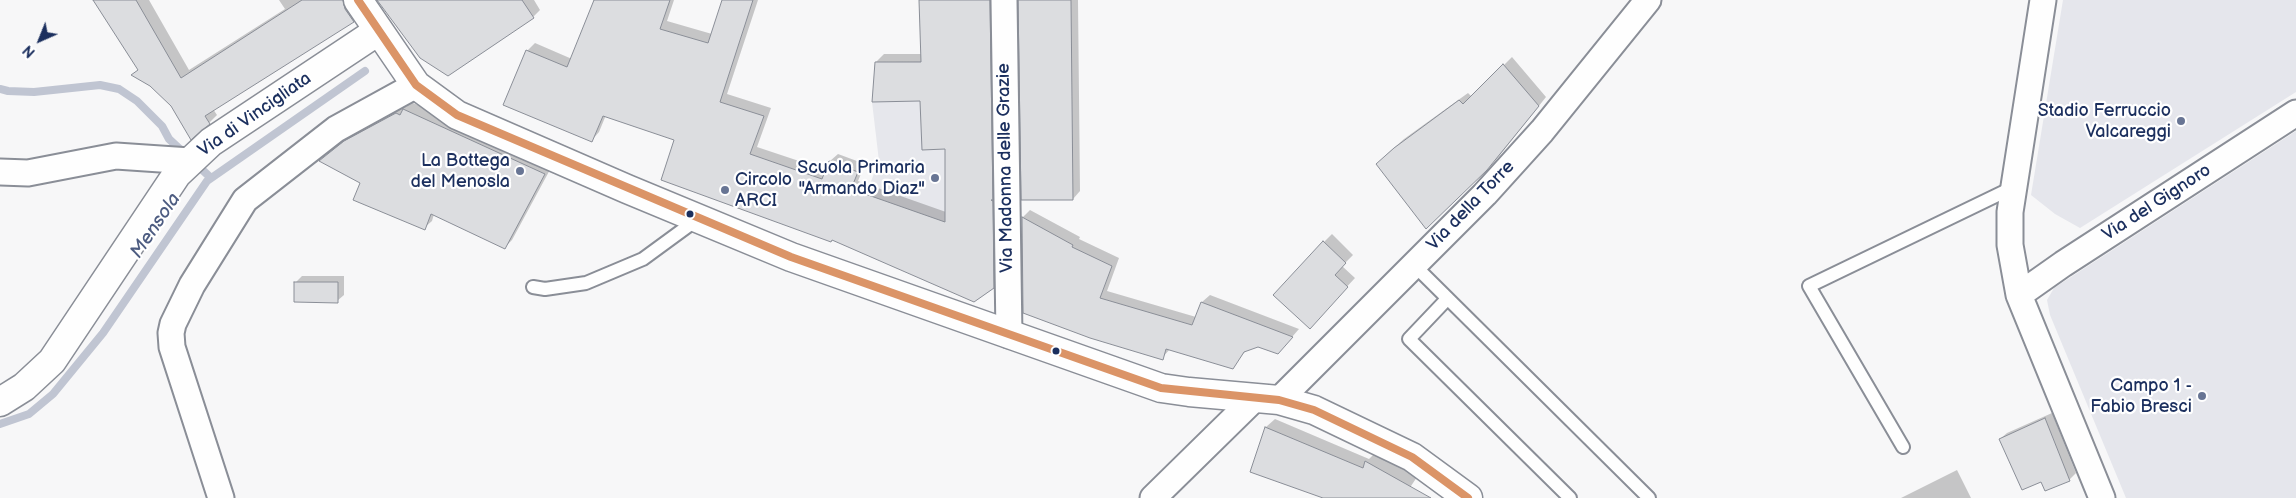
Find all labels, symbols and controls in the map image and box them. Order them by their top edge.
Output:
north arrow [15,15,65,65]
text: N [20,41,39,61]
street label: Via Madonna delle Grazie [993,63,1019,273]
street label: Via di Vincigliata [194,68,316,162]
place label: Stadio Ferruccio Valcareggi [2038,100,2171,142]
marker: Stadio Ferruccio Valcareggi [2175,115,2187,127]
place label: La Bottega del Menosla [411,150,510,192]
street label: Via della Torre [1423,156,1519,256]
place label: Scuola Primaria "Armando Diaz" [797,157,925,200]
street label: Via del Gignoro [2099,160,2215,246]
marker: La Bottega del Menosla [514,165,526,177]
place label: Circolo ARCI [735,169,792,212]
marker: Scuola Primaria "Armando Diaz" [929,172,941,184]
marker: Circolo ARCI [719,184,731,196]
water label: Mensola [126,189,186,263]
unlabelled marker [685,209,695,219]
unlabelled marker [1051,346,1061,356]
place label: Campo 1 - Fabio Bresci [2090,375,2192,418]
marker: Campo 1 - Fabio Bresci [2196,390,2208,402]

